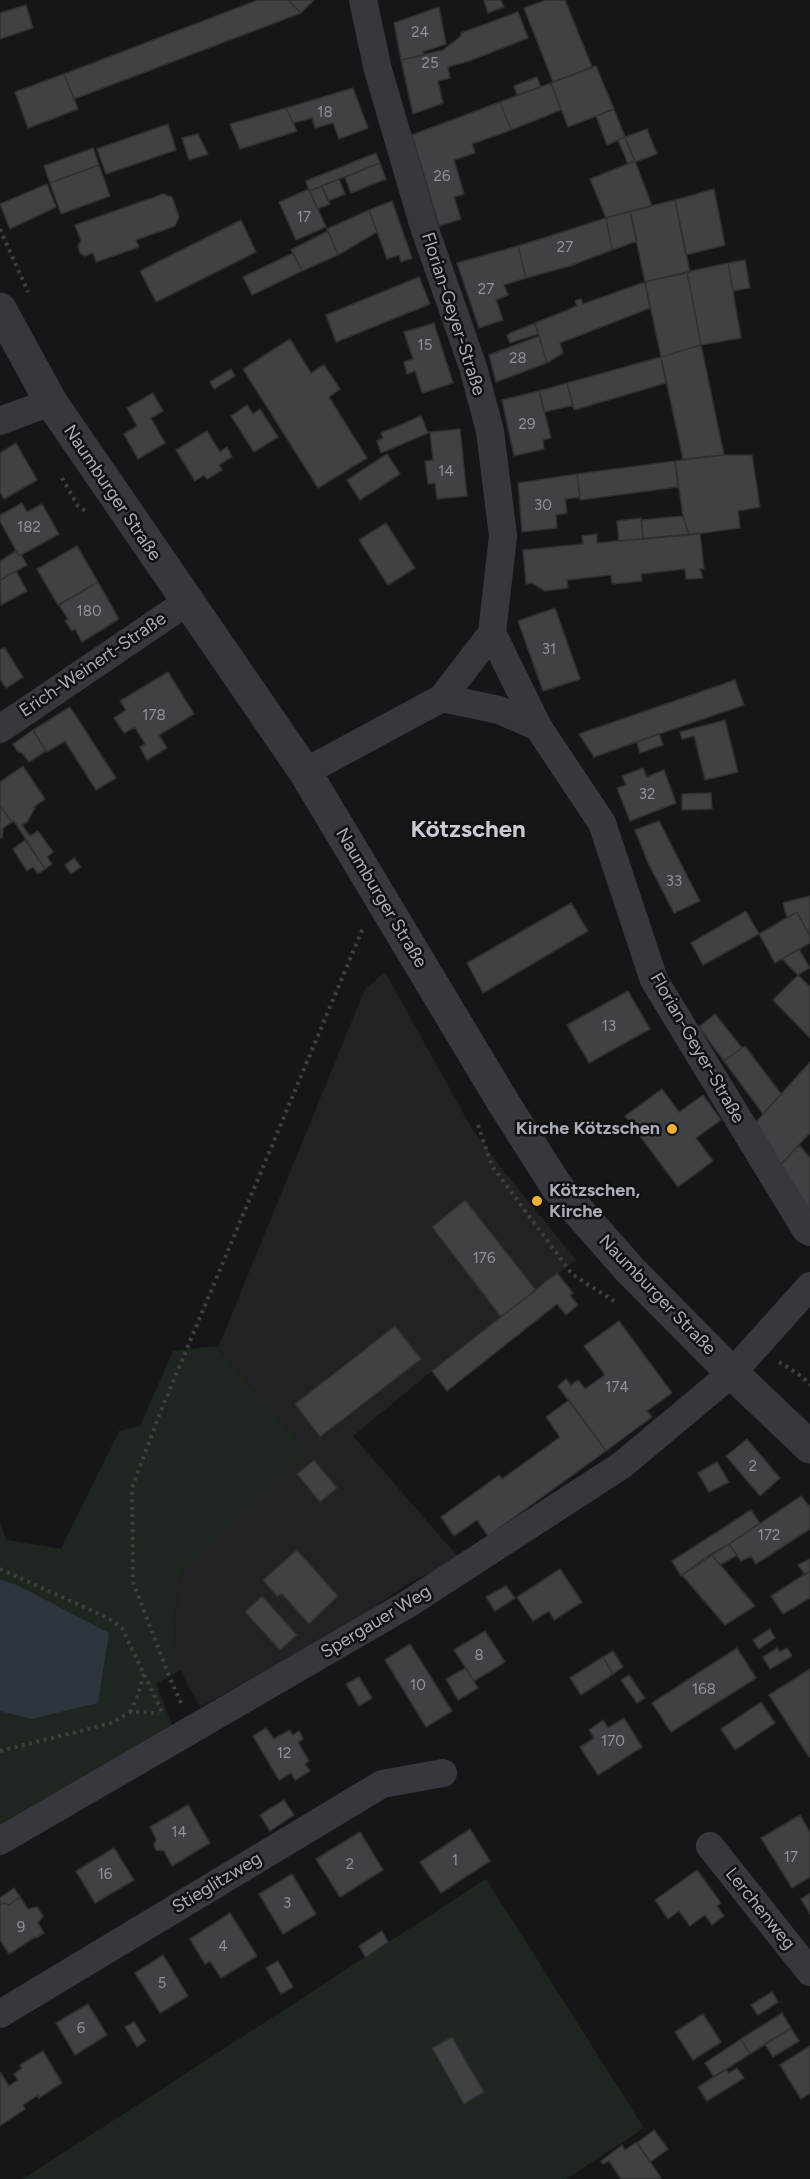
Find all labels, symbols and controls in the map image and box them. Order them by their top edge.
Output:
house number: 24 [411,24,429,42]
house number: 25 [421,55,439,73]
house number: 18 [317,104,333,122]
house number: 26 [434,168,450,186]
house number: 17 [297,209,311,227]
street label: Florian-Geyer-Straße [416,230,490,398]
house number: 27 [557,239,573,257]
house number: 27 [478,281,494,299]
house number: 15 [418,337,432,355]
house number: 28 [509,350,527,368]
house number: 29 [519,416,535,434]
street label: Naumburger Straße [59,421,165,565]
house number: 14 [438,463,454,481]
house number: 30 [534,497,552,515]
house number: 182 [17,519,41,537]
house number: 180 [76,603,102,621]
street label: Erich-Weinert-Straße [16,608,170,722]
house number: 31 [542,641,556,659]
house number: 178 [142,707,166,725]
house number: 32 [639,786,655,804]
district label: Kötzschen [410,816,526,844]
street label: Naumburger Straße [331,824,431,972]
house number: 33 [666,873,682,891]
street label: Florian-Geyer-Straße [645,969,749,1127]
house number: 13 [602,1018,616,1036]
place label: Kirche Kötzschen [516,1118,660,1140]
marker: Kirche Kötzschen [665,1122,679,1136]
place label: Kötzschen, Kirche [549,1180,640,1222]
marker: Kötzschen, Kirche [530,1194,544,1208]
street label: Naumburger Straße [594,1230,720,1360]
house number: 176 [473,1250,495,1268]
house number: 174 [605,1379,629,1397]
house number: 2 [749,1458,757,1476]
house number: 172 [758,1527,780,1545]
street label: Spergauer Weg [317,1581,435,1663]
house number: 8 [474,1647,484,1665]
house number: 10 [410,1677,426,1695]
house number: 168 [692,1681,716,1699]
house number: 170 [601,1733,625,1751]
house number: 12 [277,1745,291,1763]
house number: 14 [171,1824,187,1842]
street label: Stieglitzweg [168,1848,266,1918]
house number: 17 [784,1849,798,1867]
house number: 1 [452,1852,458,1870]
house number: 2 [346,1856,354,1874]
street label: Lerchenweg [720,1864,800,1954]
house number: 16 [98,1866,112,1884]
house number: 3 [283,1895,291,1913]
house number: 9 [17,1919,25,1937]
house number: 4 [218,1938,228,1956]
house number: 5 [158,1975,166,1993]
house number: 6 [77,2020,85,2038]

